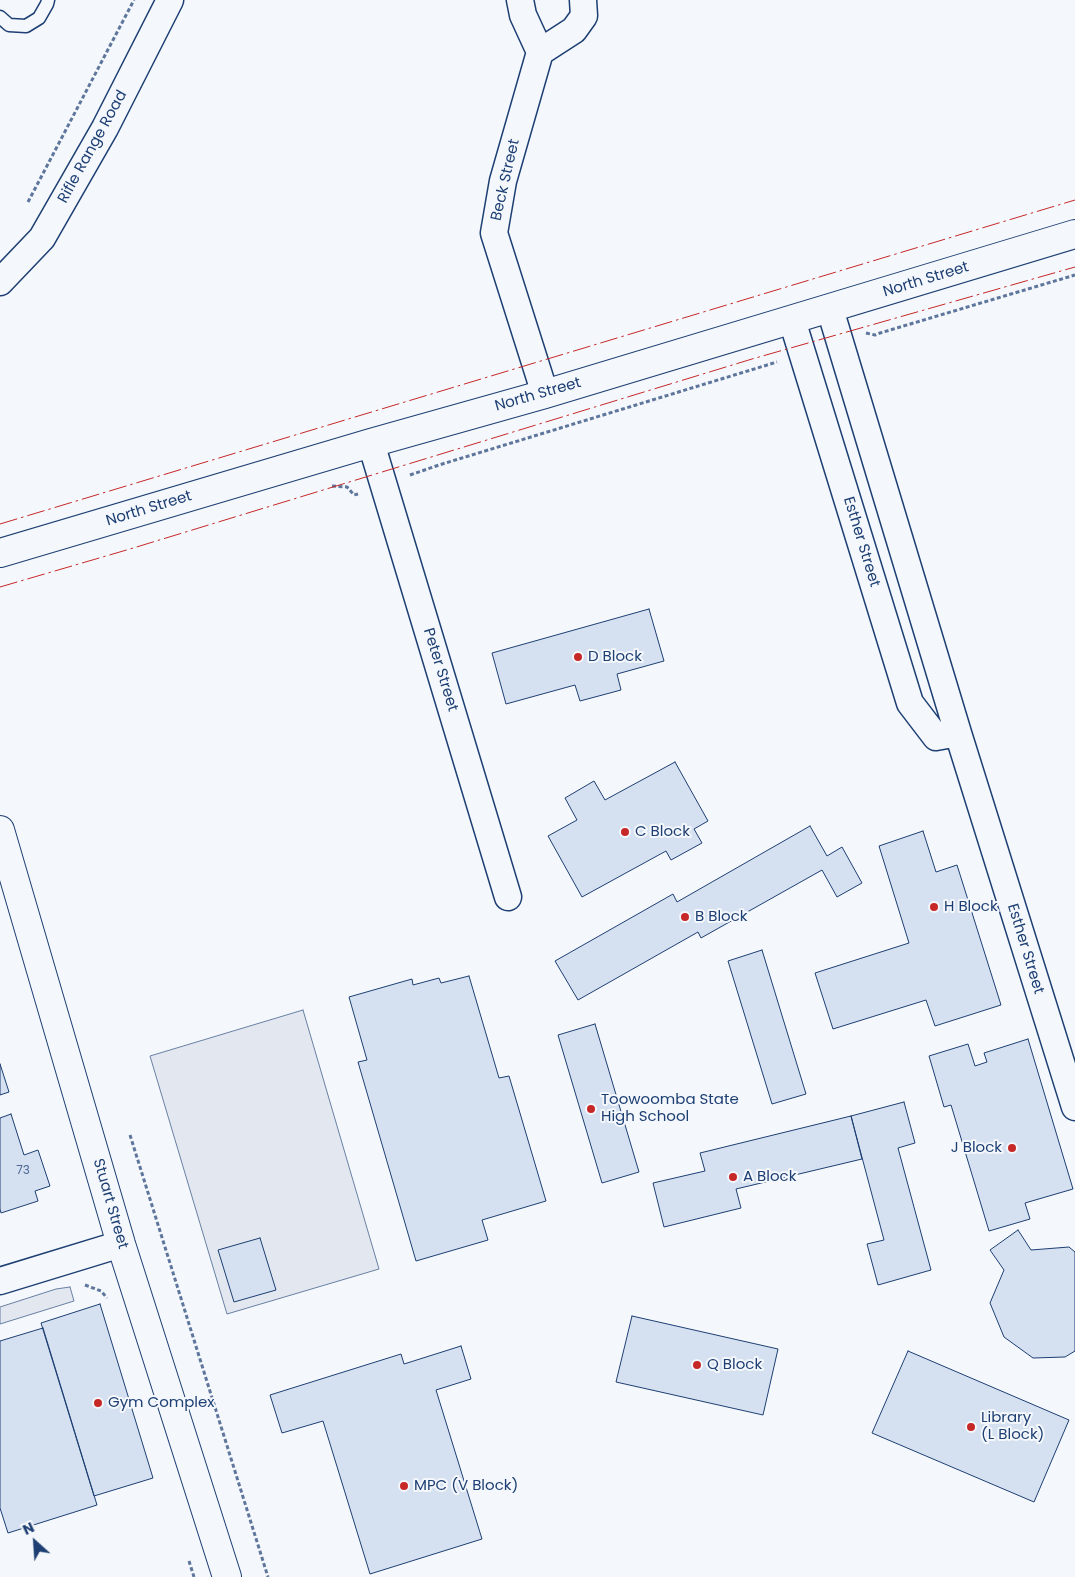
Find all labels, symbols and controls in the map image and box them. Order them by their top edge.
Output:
street label: Rifle Range Road [55,88,131,206]
street label: Beck Street [488,137,524,223]
street label: North Street [881,258,971,302]
street label: North Street [493,374,583,416]
street label: North Street [104,487,194,531]
street label: Esther Street [839,495,883,589]
street label: Peter Street [419,626,461,714]
place label: D Block [588,648,642,666]
marker: D Block [572,651,584,663]
place label: C Block [635,823,690,841]
marker: C Block [619,826,631,838]
place label: H Block [944,898,998,916]
marker: H Block [928,901,940,913]
street label: Esther Street [1003,902,1047,996]
place label: B Block [695,908,748,926]
marker: B Block [679,911,691,923]
place label: Toowoomba State High School [601,1091,739,1126]
marker: Toowoomba State High School [585,1103,597,1115]
place label: J Block [951,1139,1002,1157]
marker: J Block [1006,1142,1018,1154]
street label: Stuart Street [89,1157,131,1251]
house number: 73 [16,1164,30,1178]
place label: A Block [743,1168,796,1186]
marker: A Block [727,1171,739,1183]
place label: Q Block [707,1356,762,1374]
marker: Q Block [691,1359,703,1371]
place label: Gym Complex [108,1394,215,1412]
marker: Gym Complex [92,1397,104,1409]
place label: Library (L Block) [981,1409,1044,1444]
marker: Library (L Block) [965,1421,977,1433]
place label: MPC (V Block) [414,1477,518,1495]
marker: MPC (V Block) [398,1480,410,1492]
north arrow [10,1517,60,1567]
text: N [19,1517,38,1540]

